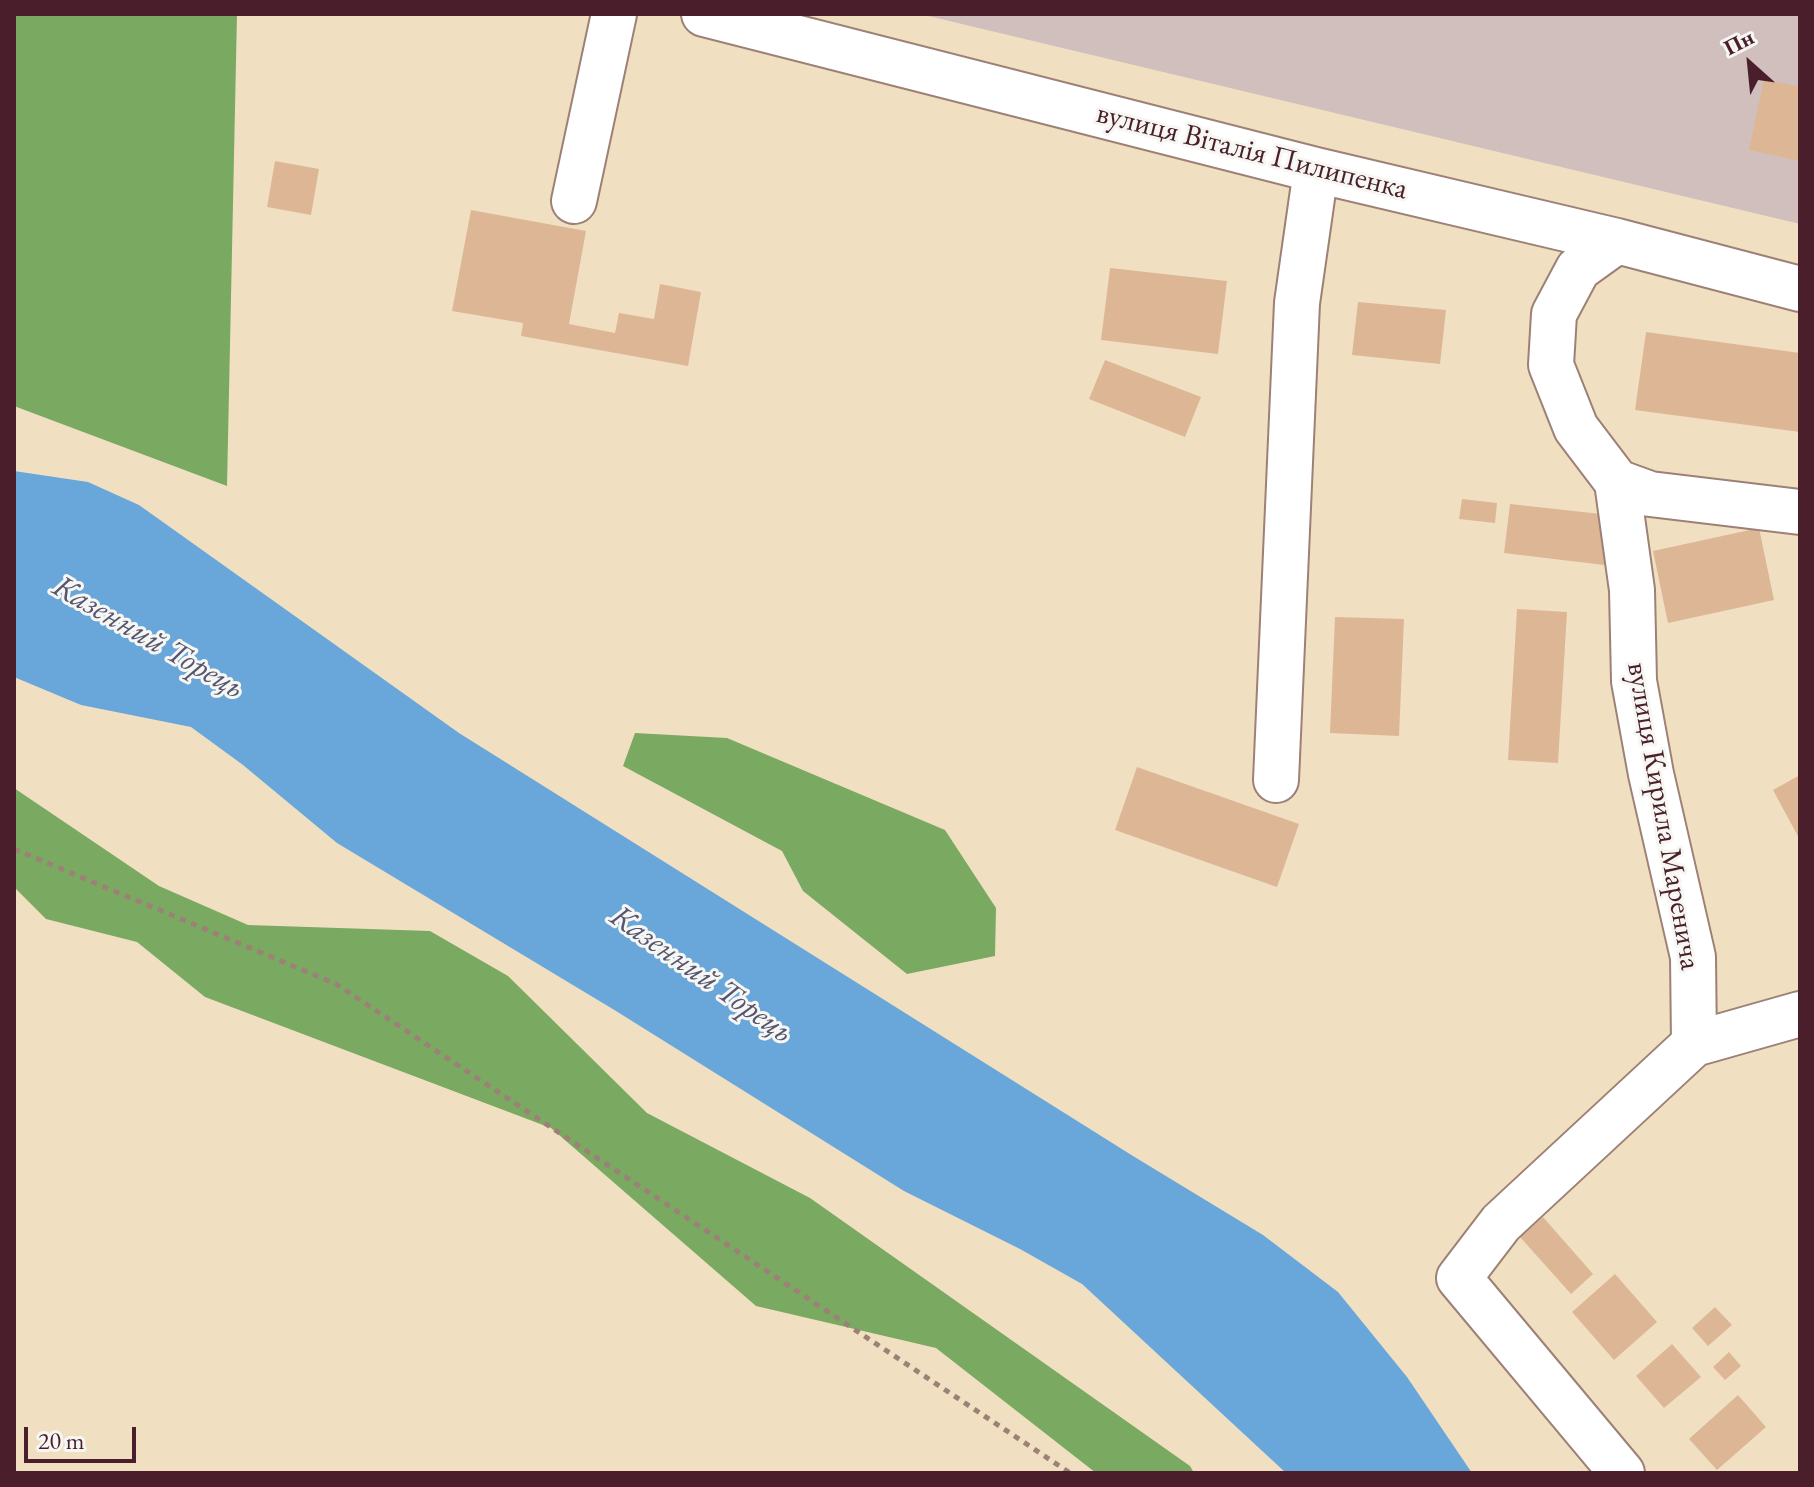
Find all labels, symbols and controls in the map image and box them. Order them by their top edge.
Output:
text: Пн [1719,22,1759,62]
north arrow [1710,24,1790,104]
street label: вулиця Віталія Пилипенка [1093,96,1411,208]
water label: Казенний Торець [45,568,251,708]
street label: вулиця Кирила Маренича [1618,659,1708,973]
water label: Казенний Торець [602,898,800,1052]
scale bar [28,1411,140,1461]
text: 20 m [38,1425,85,1456]

